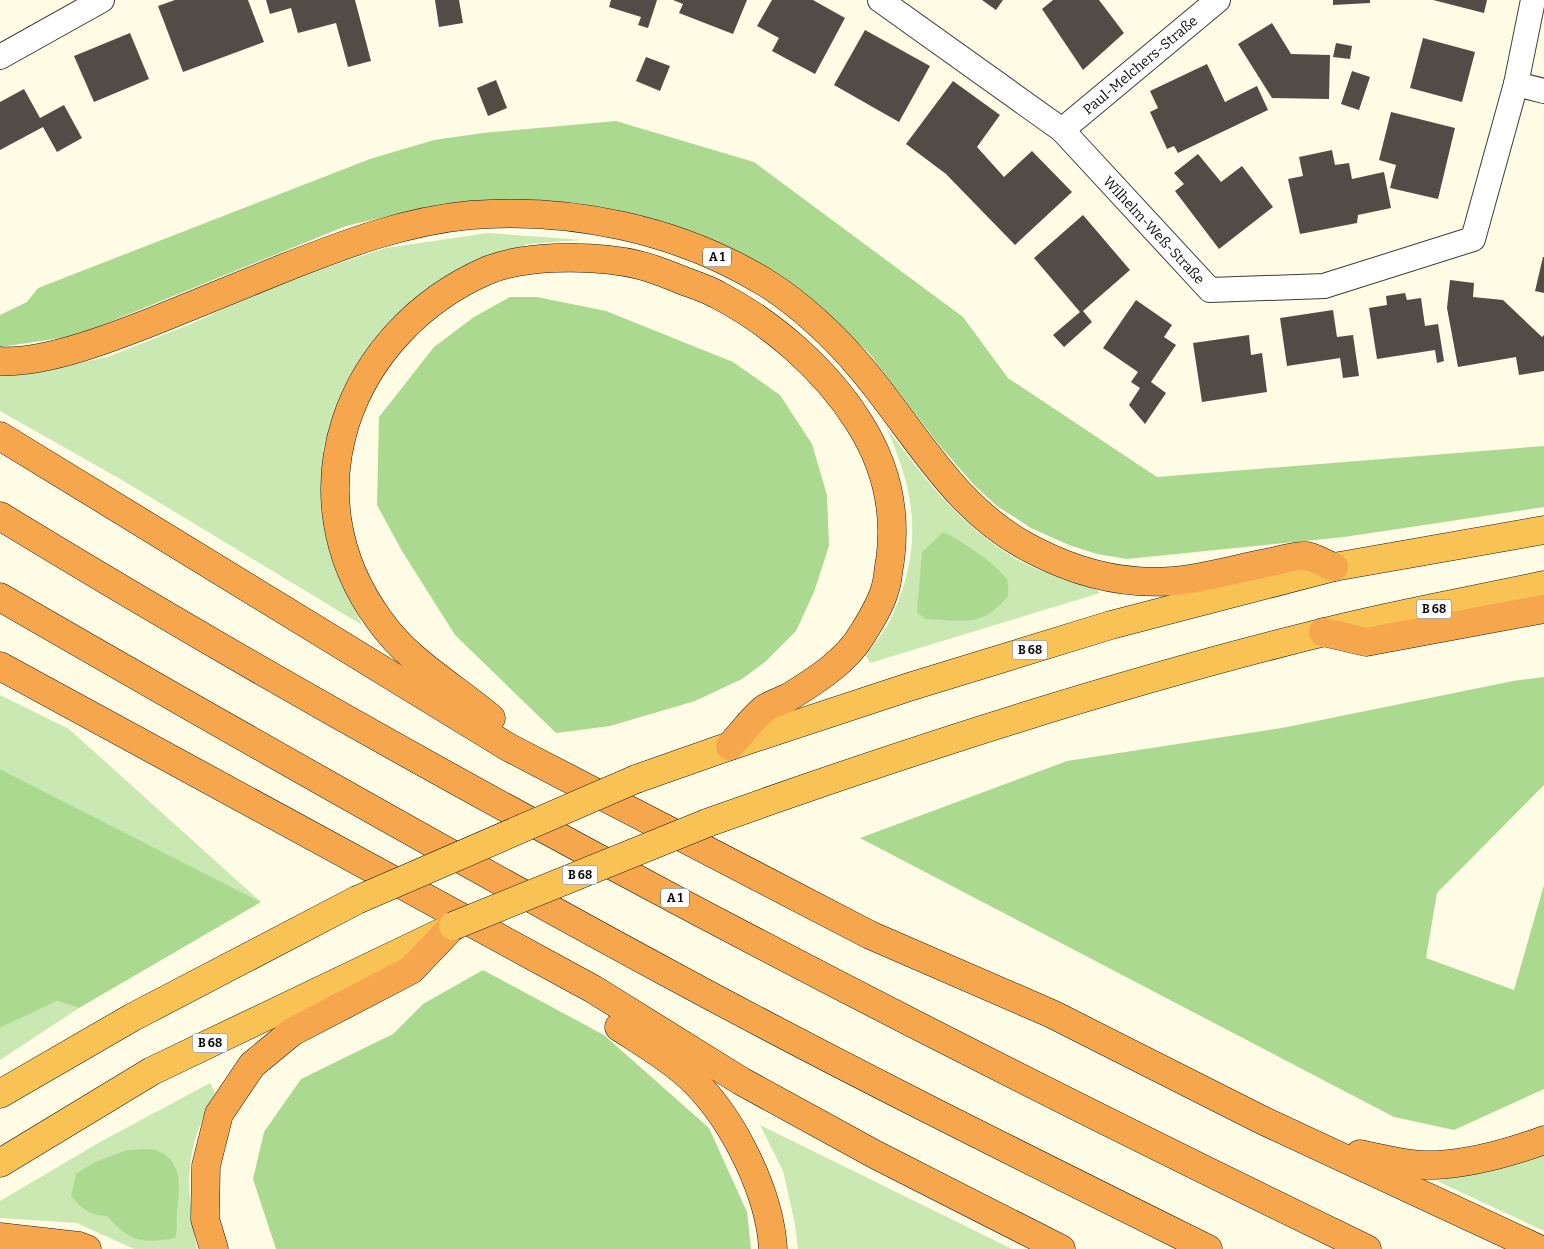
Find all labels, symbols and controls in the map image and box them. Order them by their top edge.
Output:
street label: Paul-Melchers-Straße [1080,12,1201,118]
street label: Wilhelm-Weß-Straße [1099,173,1208,288]
road number: A 1 [703,248,731,266]
road number: B 68 [1416,600,1452,618]
road number: B 68 [1012,640,1048,660]
road number: B 68 [562,866,598,884]
road number: A 1 [661,888,689,908]
road number: B 68 [192,1034,228,1052]

